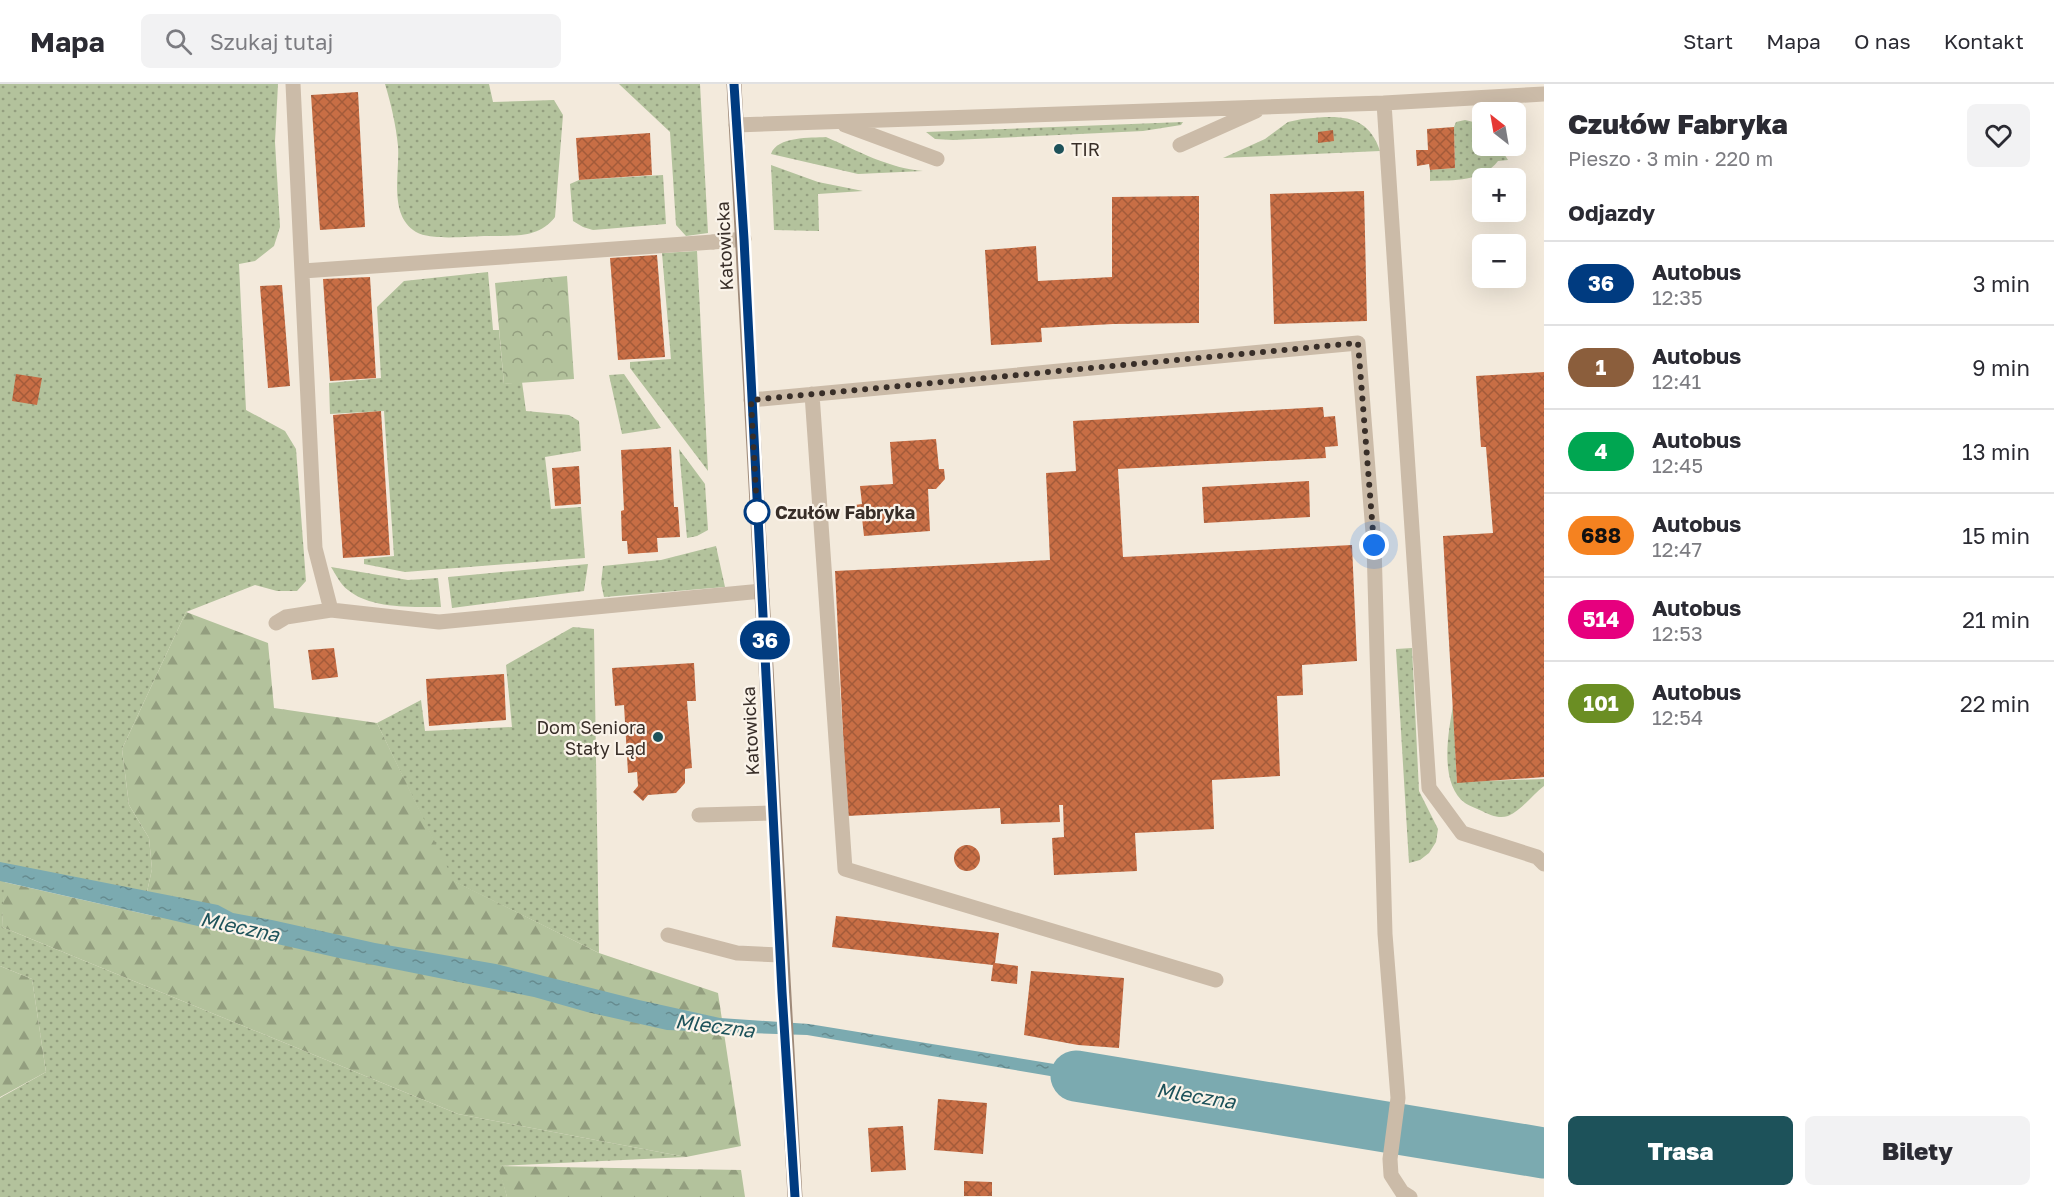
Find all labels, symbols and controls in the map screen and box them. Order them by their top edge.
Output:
search box [141,14,561,68]
text: Mapa [30,25,105,58]
icon: search [162,25,195,58]
text: Szukaj tutaj [210,28,333,55]
text: Start [1683,28,1733,54]
text: Mapa [1766,28,1821,54]
text: O nas [1854,28,1911,54]
text: Kontakt [1944,28,2024,54]
north arrow [1472,102,1526,156]
map controls [1472,102,1526,288]
button: heart [1967,104,2030,167]
text: Czułów Fabryka [1568,107,1788,140]
place label: TIR [1071,138,1100,160]
marker: TIR [1052,142,1066,156]
text: Pieszo · 3 min · 220 m [1568,146,1773,170]
button: + [1472,168,1526,222]
text: Odjazdy [1568,199,1655,226]
street label: Katowicka [711,201,737,291]
button: − [1472,234,1526,288]
text: Autobus [1652,258,1741,285]
text: 36 [1588,270,1614,296]
text: 3 min [1973,270,2030,297]
text: 12:35 [1652,285,1703,309]
text: Autobus [1652,342,1741,369]
text: 1 [1596,354,1606,380]
text: 9 min [1972,354,2030,381]
text: 12:41 [1652,369,1701,393]
text: Autobus [1652,426,1741,453]
text: 4 [1594,438,1608,464]
text: 13 min [1962,438,2030,465]
text: 12:45 [1652,453,1703,477]
marker: Czułów Fabryka [744,499,770,525]
place label: Czułów Fabryka [775,501,915,523]
text: Autobus [1652,510,1741,537]
text: 688 [1581,522,1621,548]
text: 15 min [1962,522,2030,549]
your location [1359,530,1389,560]
text: 12:47 [1652,537,1702,561]
text: Autobus [1652,594,1741,621]
text: 514 [1583,606,1619,632]
text: 21 min [1962,606,2030,633]
line badge: 36 [738,620,792,660]
text: 12:53 [1652,621,1703,645]
text: 36 [752,627,778,653]
text: Autobus [1652,678,1741,705]
street label: Katowicka [737,686,763,776]
text: 101 [1583,690,1619,716]
text: 22 min [1960,690,2030,717]
text: 12:54 [1652,705,1703,729]
place label: Dom Seniora Stały Ląd [537,716,646,759]
marker: Dom Seniora Stały Ląd [651,730,665,744]
water label: Mleczna [199,906,282,946]
water label: Mleczna [674,1008,757,1042]
water label: Mleczna [1155,1077,1238,1113]
button: Trasa [1568,1116,1793,1185]
button: Bilety [1805,1116,2030,1185]

